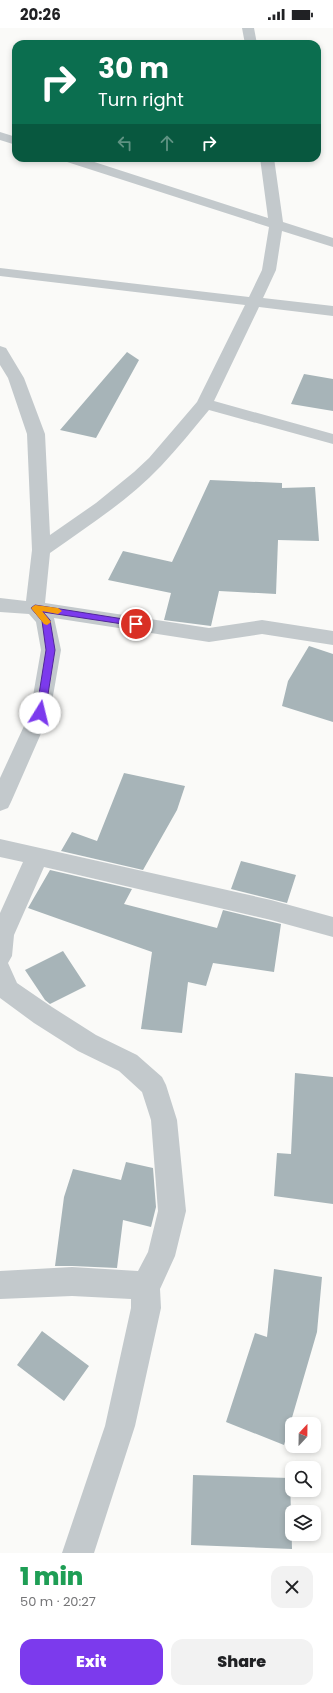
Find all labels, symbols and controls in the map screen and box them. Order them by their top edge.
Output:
text: 20:26 [20,4,61,25]
text: 30 m [98,49,169,88]
icon: right [32,56,84,108]
text: Turn right [98,87,184,112]
icon: left [114,132,136,154]
icon: ahead [156,132,178,154]
icon: right [198,132,220,154]
pin [119,607,153,641]
icon: arrive [125,613,147,635]
position arrow [19,692,61,734]
north arrow [285,1417,321,1453]
map controls [285,1417,321,1541]
button: search [285,1461,321,1497]
button: layers [285,1505,321,1541]
text: 1 min [20,1560,83,1593]
button: close [271,1566,313,1608]
text: 50 m · 20:27 [20,1592,96,1611]
button: Exit [20,1639,163,1685]
button: Share [171,1639,313,1685]

